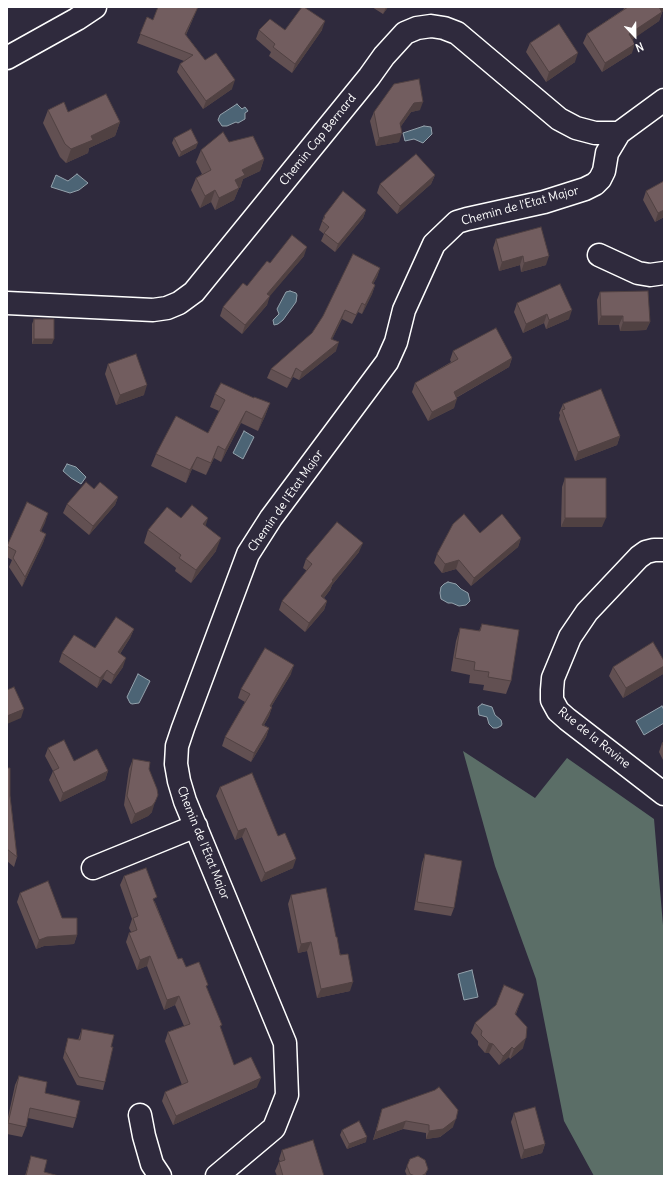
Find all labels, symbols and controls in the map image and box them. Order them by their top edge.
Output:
north arrow [615,16,655,56]
text: N [633,39,646,55]
street label: Chemin Cap Bernard [277,91,359,189]
street label: Chemin de l'Etat Major [460,183,580,229]
street label: Chemin de l'Etat Major [245,447,327,555]
street label: Rue de la Ravine [555,704,633,772]
street label: Chemin de l'Etat Major [174,784,232,902]

